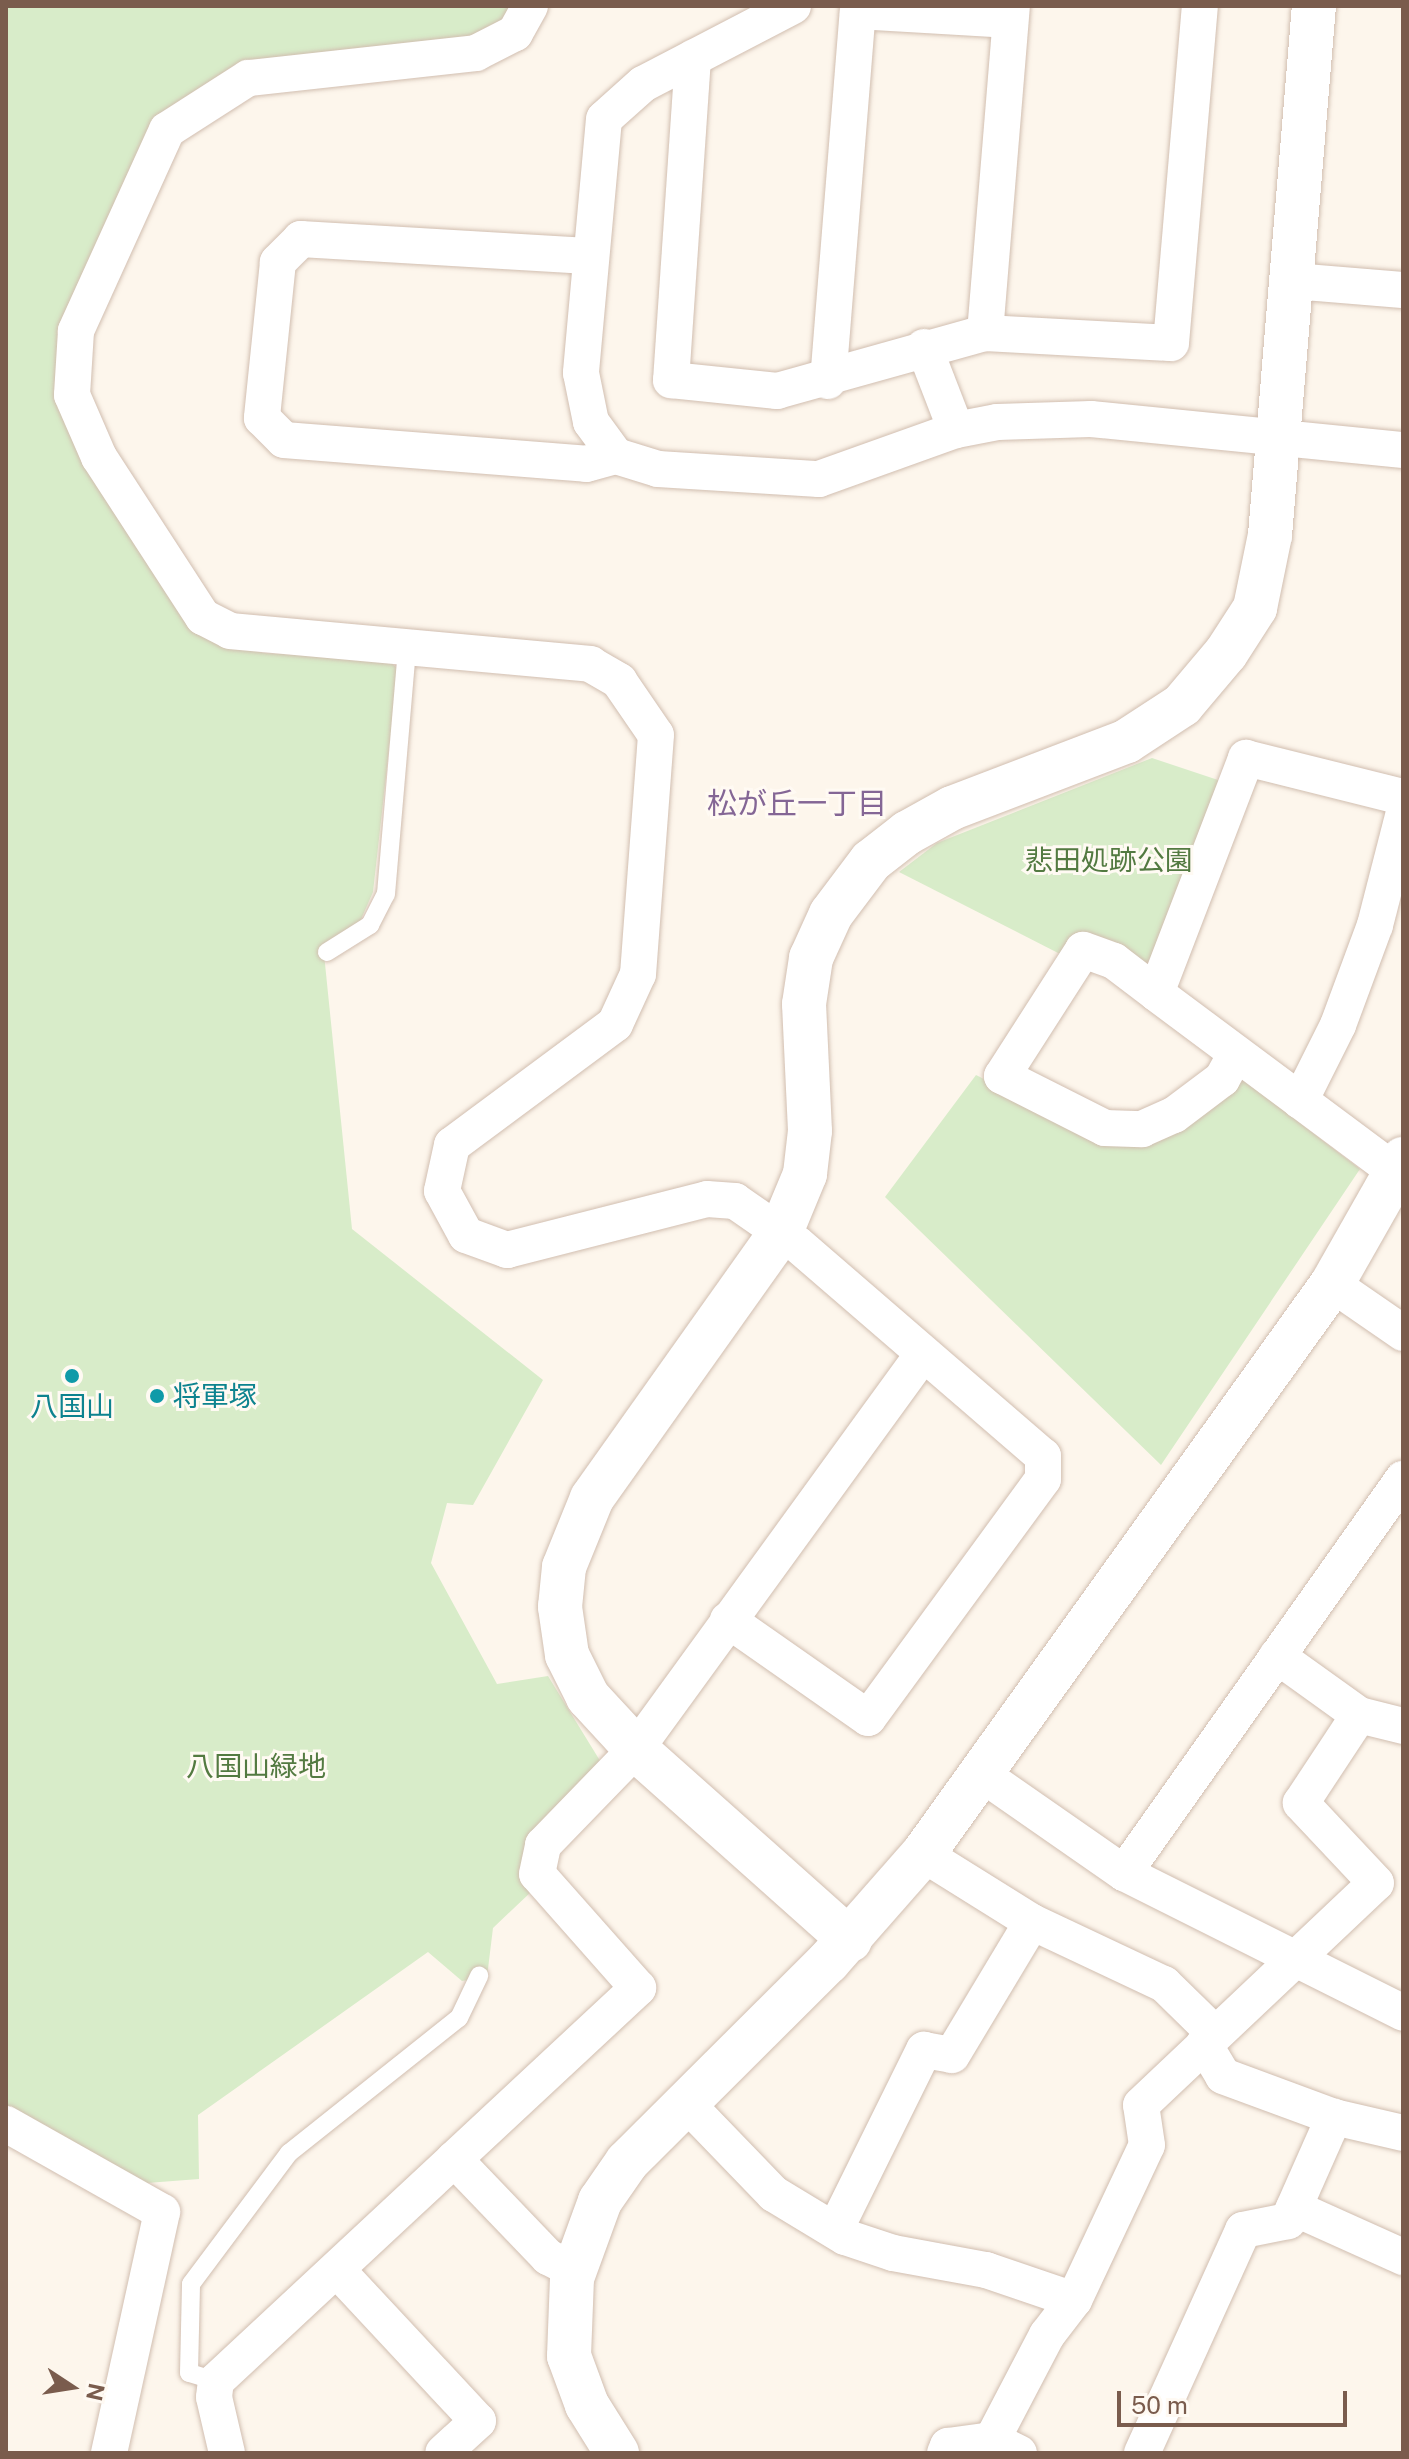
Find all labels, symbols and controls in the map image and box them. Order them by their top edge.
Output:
district label: 松が丘一丁目 [707,785,887,821]
park label: 悲田処跡公園 [1025,843,1193,877]
marker: 八国山 [63,1367,81,1385]
place label: 将軍塚 [173,1379,257,1413]
marker: 将軍塚 [148,1387,166,1405]
place label: 八国山 [30,1389,114,1423]
park label: 八国山緑地 [186,1749,326,1783]
north arrow [32,2347,112,2427]
scale bar [1121,2375,1351,2425]
text: N [81,2381,110,2403]
text: 50 m [1131,2391,1188,2419]

